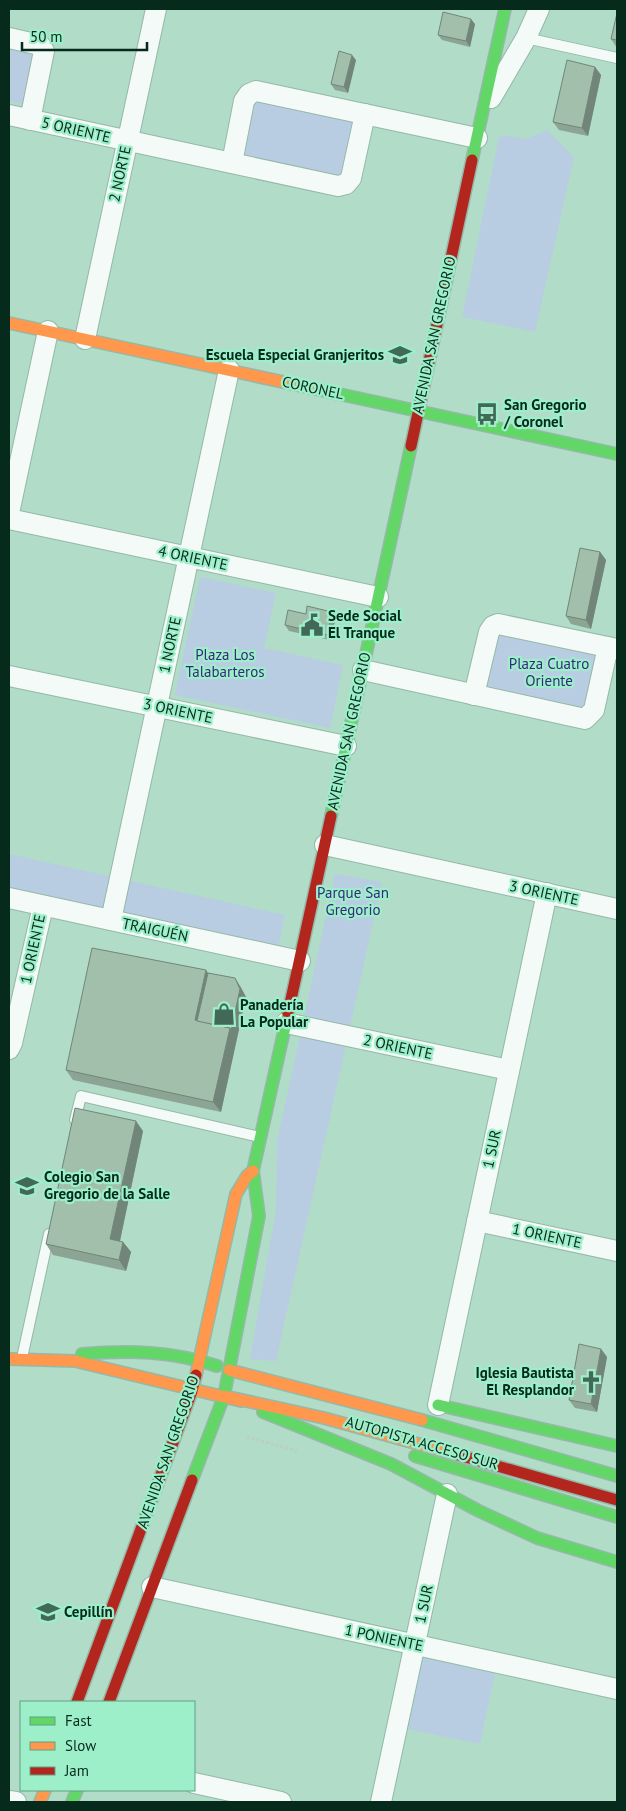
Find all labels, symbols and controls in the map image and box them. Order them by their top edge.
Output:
scale bar [22,20,148,52]
text: 50 m [30,27,63,46]
street label: 5 ORIENTE [40,112,112,147]
street label: 2 NORTE [104,144,135,204]
street label: AVENIDA SAN GREGORIO [408,254,460,415]
school or university icon: Escuela Especial Granjeritos [387,342,413,368]
place label: Escuela Especial Granjeritos [206,345,384,364]
street label: CORONEL [280,372,346,403]
place label: San Gregorio / Coronel [503,395,587,431]
bus stop icon: San Gregorio / Coronel [474,401,500,427]
street label: 4 ORIENTE [157,541,229,574]
place label: Sede Social El Tranque [328,606,402,642]
public building icon: Sede Social El Tranque [299,612,325,638]
street label: 1 NORTE [154,615,185,675]
park label: Plaza Los Talabarteros [185,645,265,681]
street label: AVENIDA SAN GREGORIO [323,650,375,811]
park label: Plaza Cuatro Oriente [509,654,589,690]
street label: 3 ORIENTE [142,694,214,727]
street label: 3 ORIENTE [508,876,580,909]
park label: Parque San Gregorio [317,883,389,919]
street label: 1 ORIENTE [16,913,49,985]
street label: TRAIGUÉN [120,913,190,946]
place label: Panadería La Popular [240,995,309,1031]
shop icon: Panadería La Popular [211,1001,237,1027]
street label: 2 ORIENTE [362,1030,434,1063]
street label: 1 SUR [478,1128,505,1170]
place label: Colegio San Gregorio de la Salle [44,1167,171,1203]
school or university icon: Colegio San Gregorio de la Salle [14,1173,40,1199]
street label: 1 ORIENTE [511,1219,583,1252]
place label: Iglesia Bautista El Resplandor [475,1363,575,1399]
church icon: Iglesia Bautista El Resplandor [578,1369,604,1395]
street label: AVENIDA SAN GREGORIO [132,1373,203,1531]
street label: AUTOPISTA ACCESO SUR [343,1412,501,1473]
street label: 1 SUR [410,1583,437,1625]
school or university icon: Cepillín [35,1599,61,1625]
place label: Cepillín [64,1602,113,1621]
street label: 1 PONIENTE [343,1620,425,1655]
legend [20,1701,195,1791]
text: Fast [65,1711,92,1730]
text: Slow [65,1736,96,1755]
text: Jam [64,1761,89,1780]

